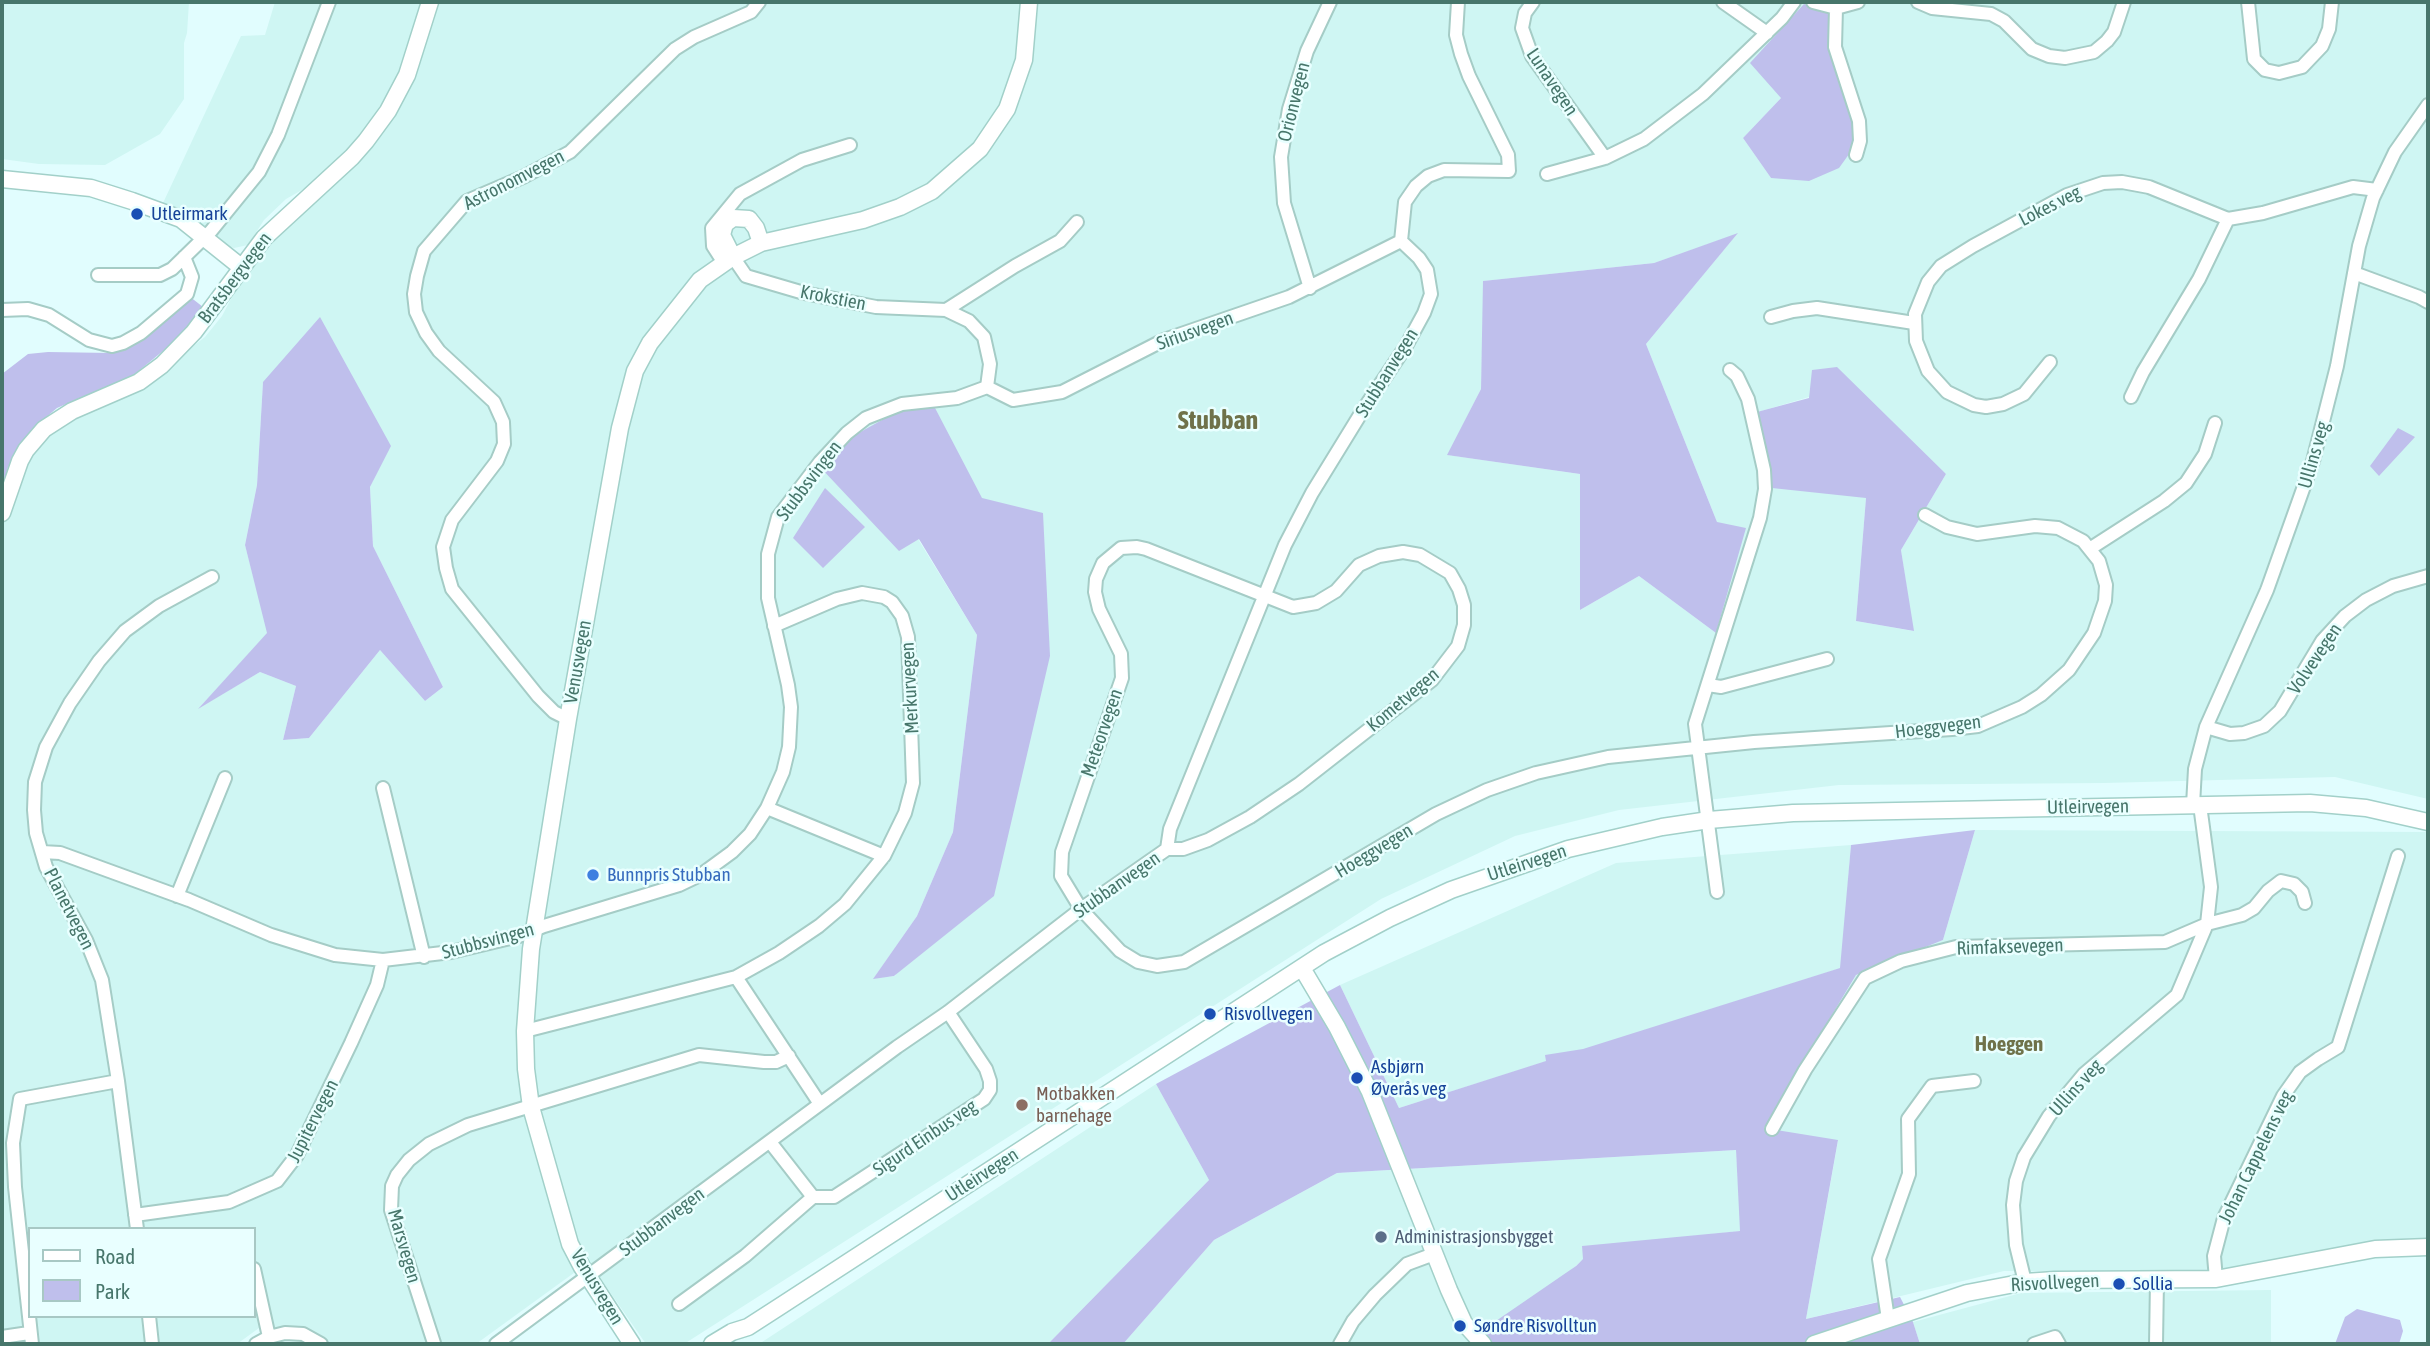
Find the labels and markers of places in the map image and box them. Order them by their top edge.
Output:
place label: Utleirmark [151,203,228,225]
marker: Utleirmark [129,206,145,222]
place label: Bunnpris Stubban [607,864,731,886]
marker: Bunnpris Stubban [585,867,601,883]
place label: Risvollvegen [1224,1003,1313,1025]
marker: Risvollvegen [1202,1006,1218,1022]
place label: Asbjørn Øverås veg [1371,1056,1446,1100]
marker: Asbjørn Øverås veg [1349,1070,1365,1086]
place label: Motbakken barnehage [1036,1083,1115,1127]
marker: Motbakken barnehage [1014,1097,1030,1113]
place label: Administrasjonsbygget [1395,1226,1553,1248]
marker: Administrasjonsbygget [1373,1229,1389,1245]
place label: Sollia [2133,1273,2173,1295]
marker: Sollia [2111,1276,2127,1292]
place label: Søndre Risvolltun [1474,1315,1597,1337]
marker: Søndre Risvolltun [1452,1318,1468,1334]

